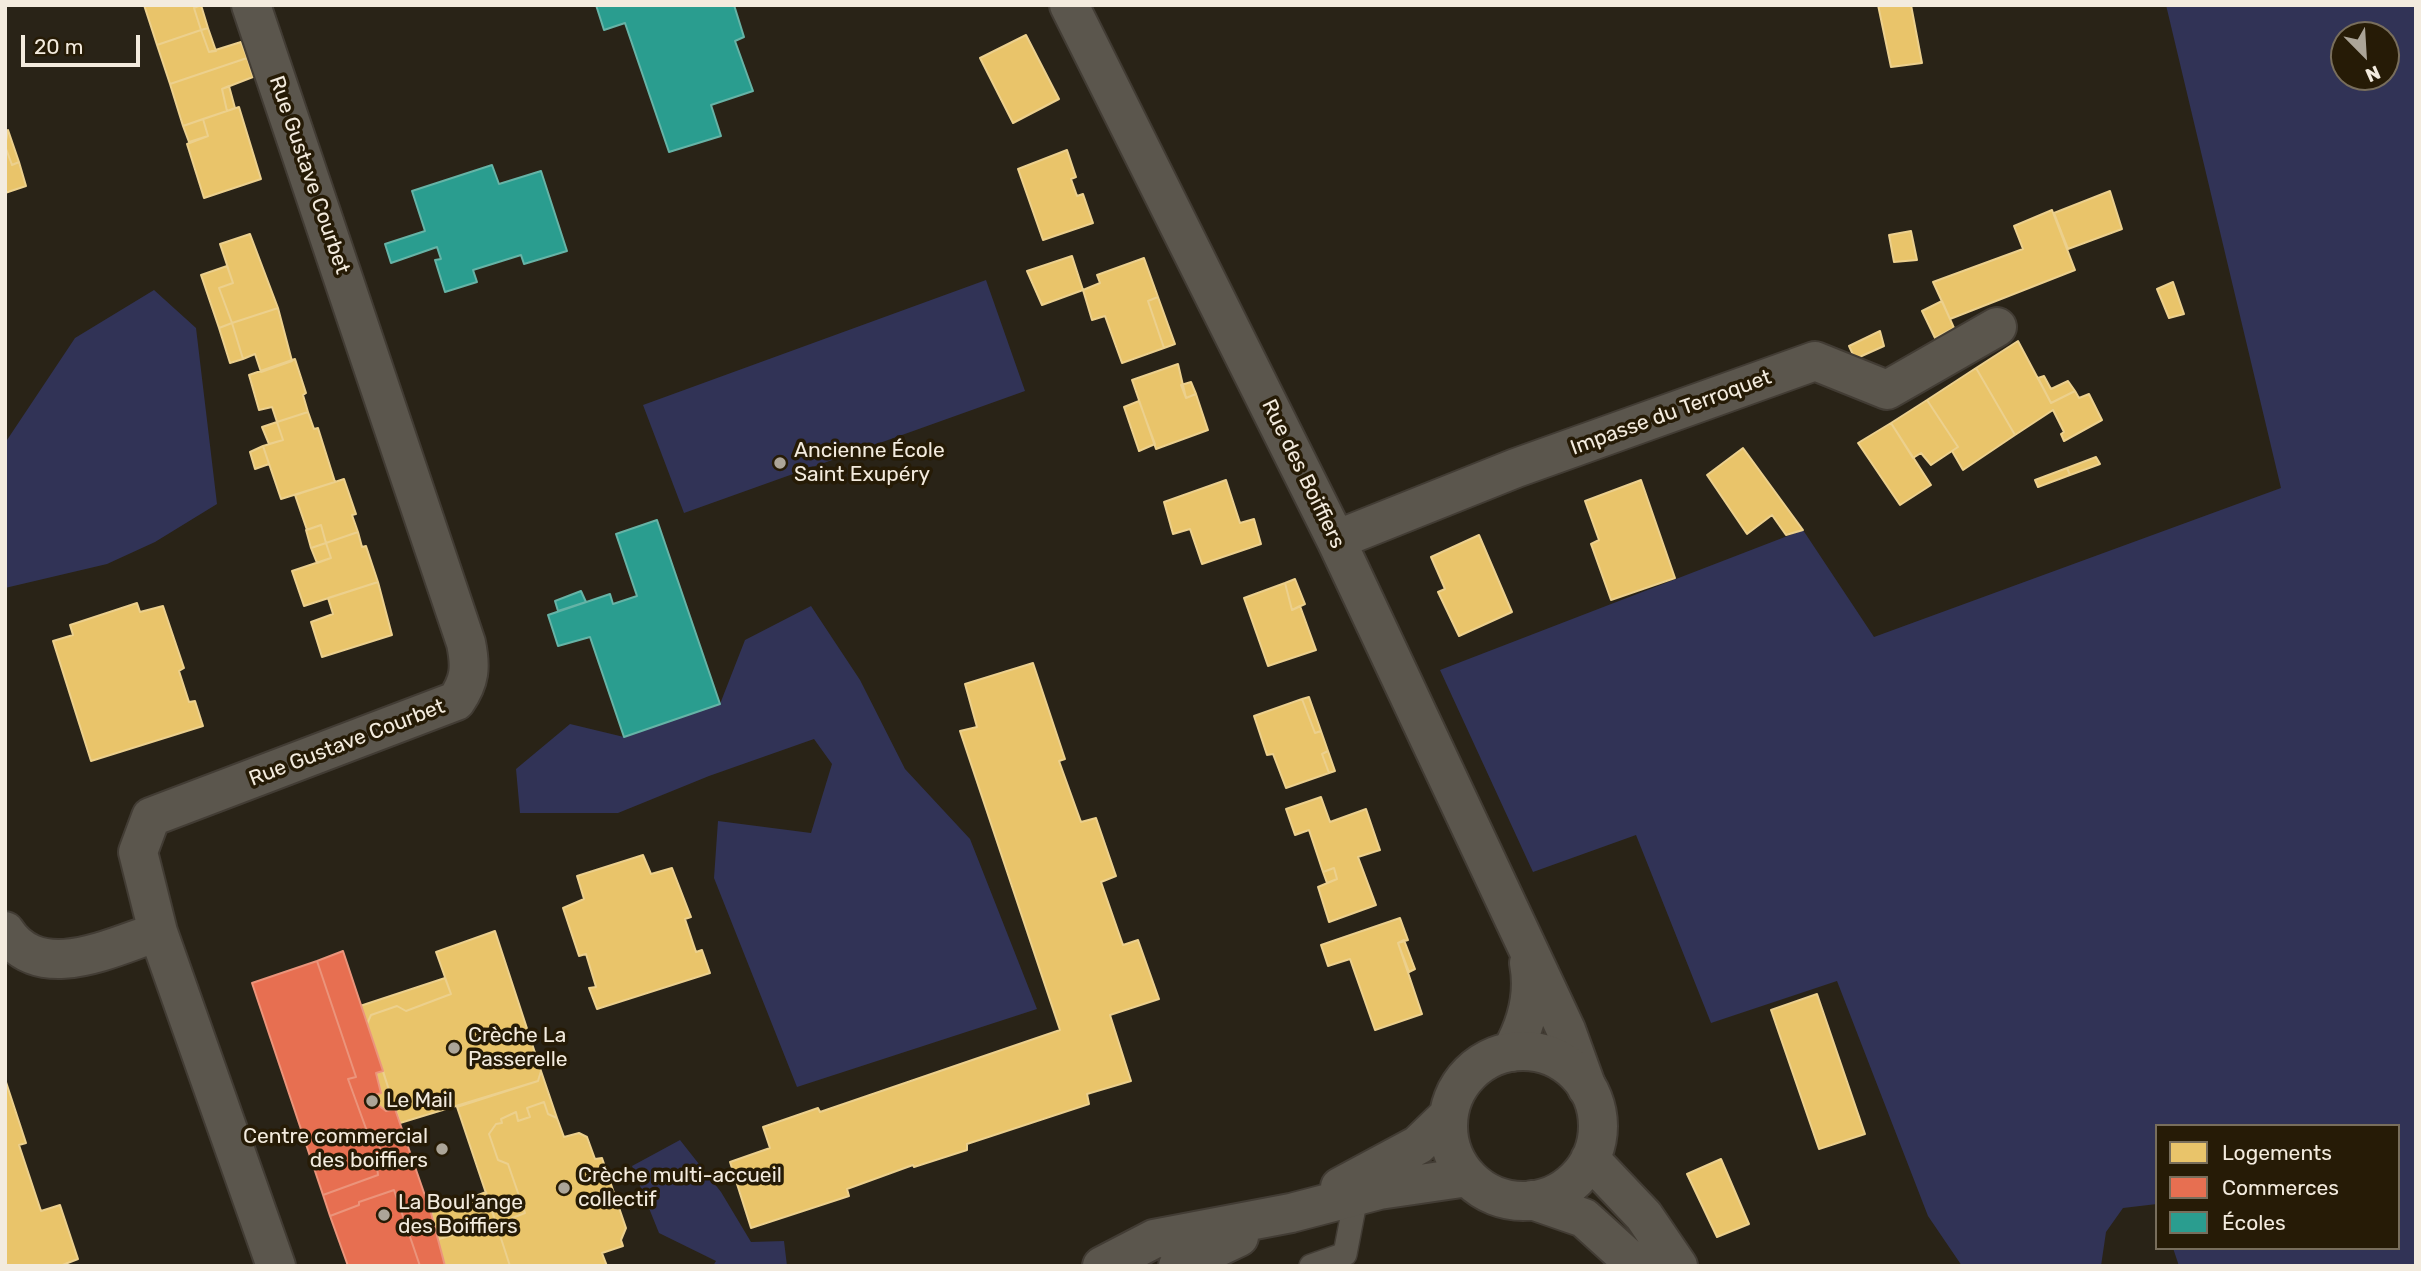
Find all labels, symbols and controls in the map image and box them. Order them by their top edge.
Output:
scale bar [24,21,144,65]
north arrow [2330,21,2400,91]
text: 20 m [34,34,83,59]
text: N [2362,61,2384,87]
street label: Rue Gustave Courbet [263,73,355,277]
street label: Impasse du Terroquet [1567,365,1775,461]
street label: Rue des Boiffiers [1256,395,1350,553]
place label: Ancienne École Saint Exupéry [794,438,945,488]
marker: Ancienne École Saint Exupéry [772,455,788,471]
street label: Rue Gustave Courbet [246,694,448,792]
place label: Crèche La Passerelle [468,1023,568,1073]
marker: Crèche La Passerelle [446,1040,462,1056]
place label: Le Mail [386,1088,453,1114]
marker: Le Mail [364,1093,380,1109]
place label: Centre commercial des boiffiers [243,1124,428,1174]
legend [2155,1124,2400,1250]
text: Logements [2222,1140,2332,1165]
marker: Centre commercial des boiffiers [434,1141,450,1157]
place label: Crèche multi-accueil collectif [578,1163,782,1213]
text: Commerces [2222,1175,2339,1200]
marker: Crèche multi-accueil collectif [556,1180,572,1196]
place label: La Boul'ange des Boiffiers [398,1190,523,1240]
marker: La Boul'ange des Boiffiers [376,1207,392,1223]
text: Écoles [2222,1210,2286,1235]

